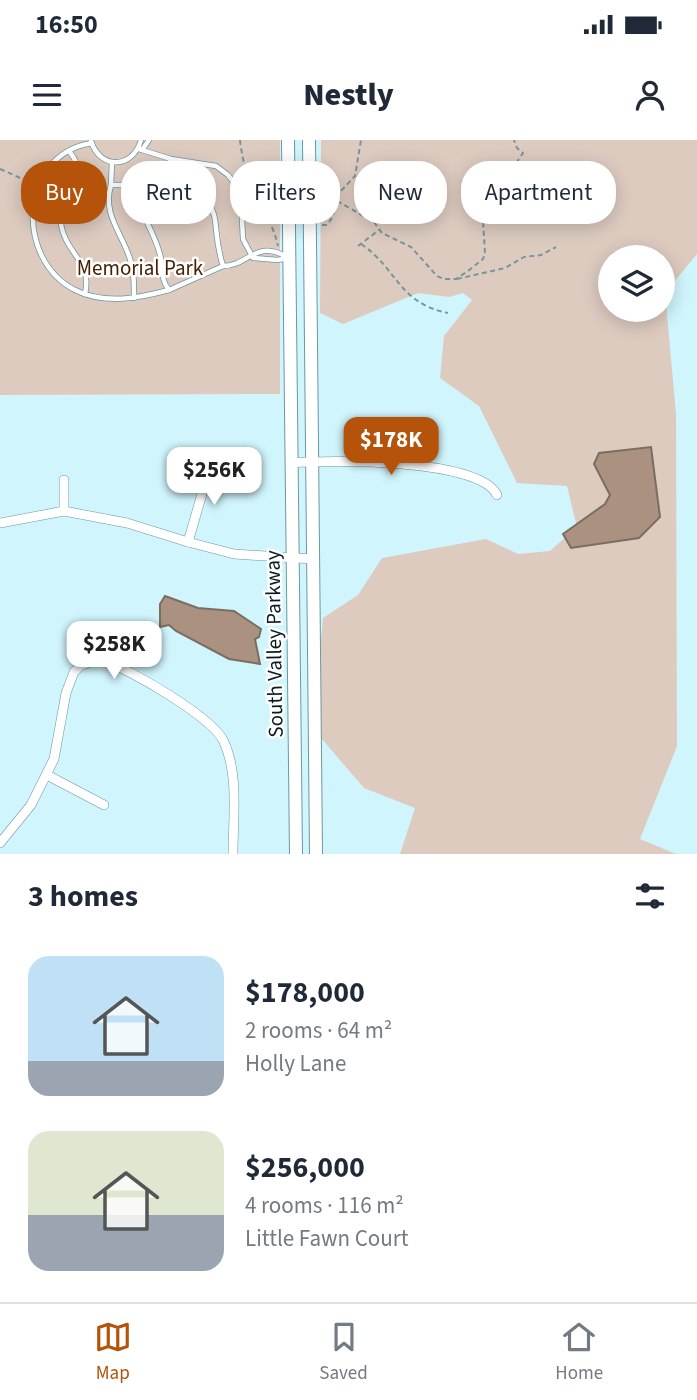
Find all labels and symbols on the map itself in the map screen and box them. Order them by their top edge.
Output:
park label: Memorial Park [77,253,204,283]
pin: $178K [342,418,440,477]
pin: $256K [165,448,263,507]
street label: South Valley Parkway [257,550,291,738]
pin: $258K [65,622,163,681]

